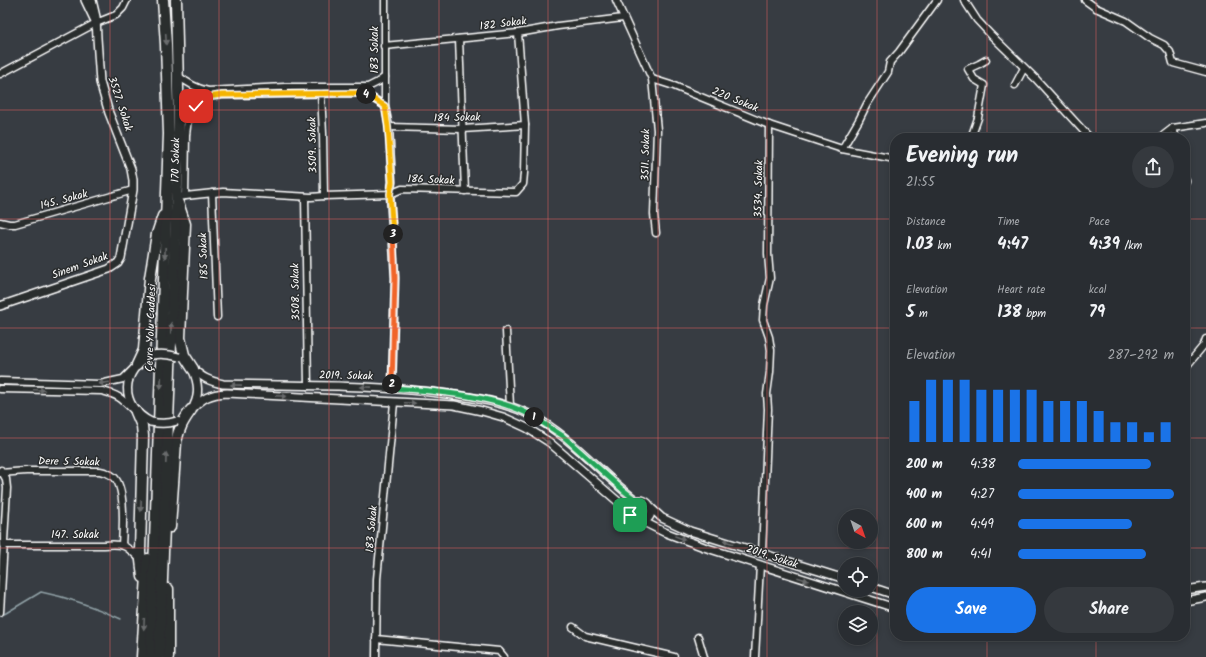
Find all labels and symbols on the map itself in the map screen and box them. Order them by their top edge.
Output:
street label: 182 Sokak [478,12,528,36]
street label: 183 Sokak [366,26,384,74]
one-way arrow [163,33,169,46]
street label: 3527. Sokak [103,74,138,135]
street label: 220 Sokak [709,82,762,118]
pin: 4 [356,84,376,104]
pin [179,89,213,123]
street label: 184 Sokak [433,109,481,127]
street label: 3509. Sokak [303,116,322,173]
street label: 3511. Sokak [637,128,655,181]
street label: 170 Sokak [167,137,185,183]
street label: 3534. Sokak [749,159,769,218]
street label: 186 Sokak [407,170,456,190]
street label: 145. Sokak [38,185,91,215]
pin: 3 [383,224,403,244]
street label: 185 Sokak [194,232,214,280]
street label: Sinem Sokak [49,247,111,285]
one-way arrow [162,247,169,259]
street label: 3508. Sokak [286,262,306,321]
street label: Çevre Yolu Caddesi [140,283,162,372]
one-way arrow [168,322,175,334]
street label: 2019. Sokak [319,367,374,385]
pin: 2 [382,374,402,394]
one-way arrow [158,377,164,390]
one-way arrow [98,380,110,386]
one-way arrow [230,381,242,388]
one-way arrow [359,384,372,390]
one-way arrow [33,387,46,393]
one-way arrow [275,393,287,400]
one-way arrow [404,400,416,407]
pin: 1 [524,407,544,427]
one-way arrow [541,437,552,445]
street label: Dere 5 Sokak [38,452,101,472]
one-way arrow [163,452,170,464]
pin [613,498,647,532]
one-way arrow [138,500,144,513]
street label: 183 Sokak [361,504,383,553]
north arrow [838,509,878,549]
street label: 147. Sokak [51,526,100,544]
one-way arrow [674,536,686,542]
one-way arrow [721,539,733,545]
street label: 2019. Sokak [744,540,801,574]
one-way arrow [797,576,809,582]
one-way arrow [140,618,147,630]

